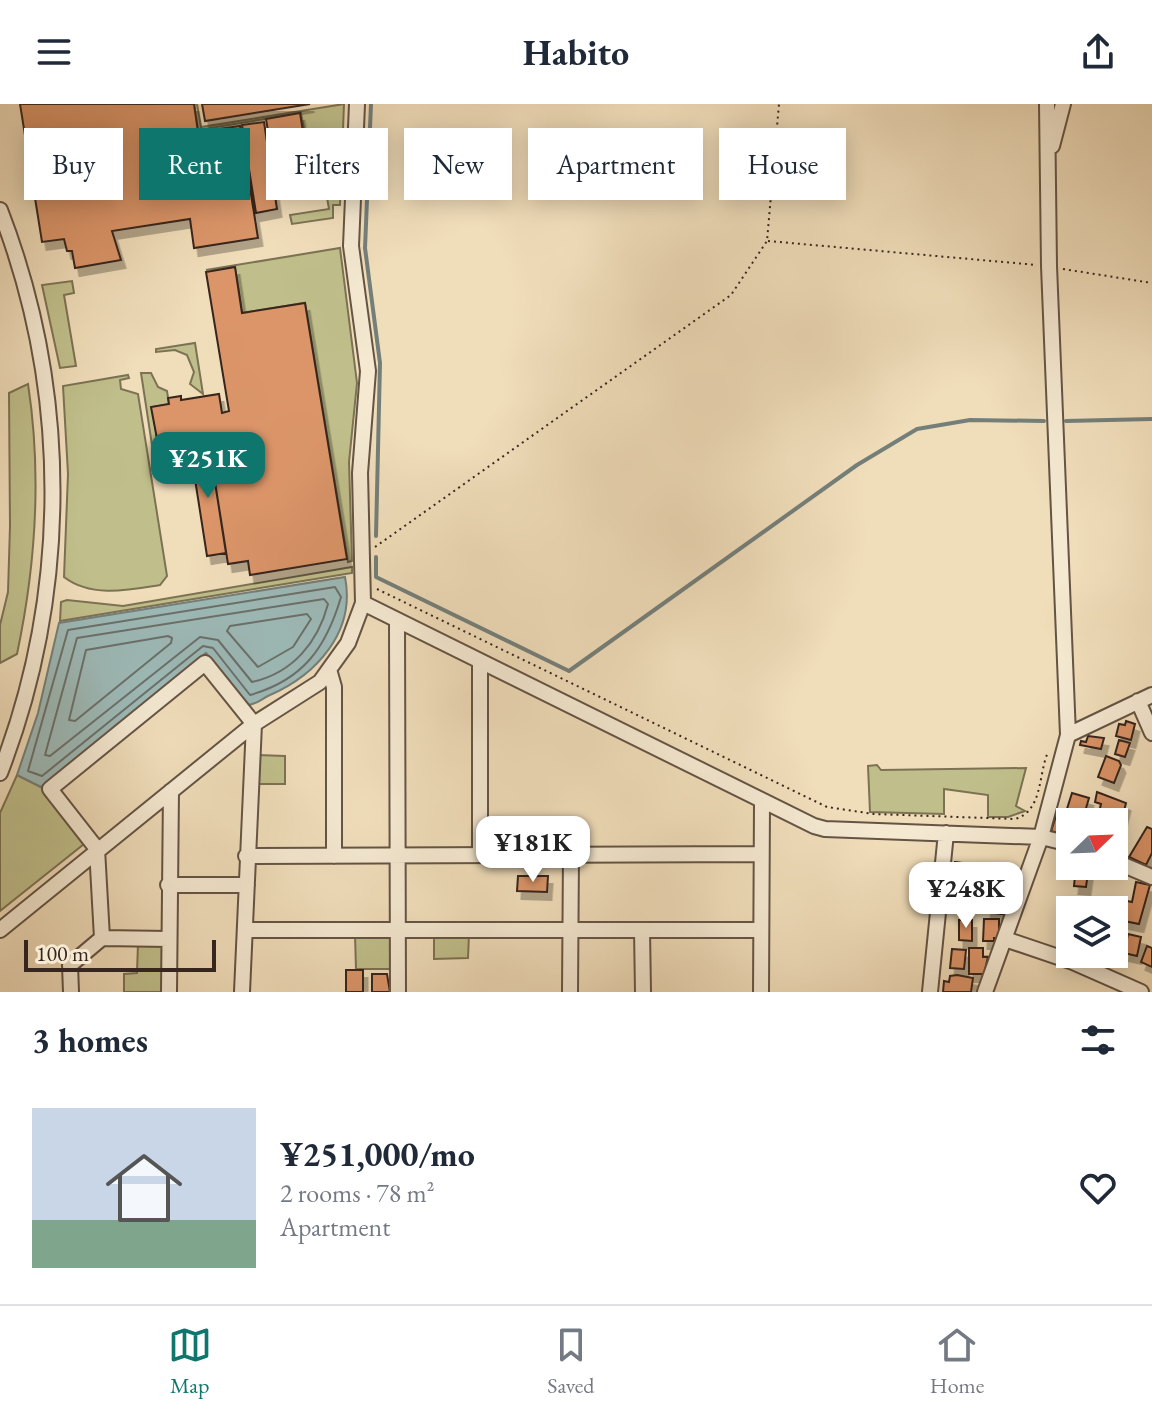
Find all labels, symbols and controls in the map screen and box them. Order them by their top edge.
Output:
text: Habito [523,29,629,76]
icon: menu [32,30,76,74]
icon: share [1076,30,1120,74]
chip: Buy [24,128,123,200]
chip: Rent [139,128,250,200]
chip: Filters [266,128,388,200]
chip: New [404,128,512,200]
chip: Apartment [528,128,703,200]
chip: House [719,128,846,200]
pin: ¥251K [152,432,264,500]
text: ¥251K [169,441,247,475]
north arrow [1056,808,1128,880]
map controls [1056,808,1128,968]
pin: ¥181K [477,816,589,884]
text: ¥181K [494,825,572,859]
pin: ¥248K [910,862,1022,930]
text: ¥248K [927,871,1005,905]
button: layers [1056,896,1128,968]
scale bar [24,936,216,972]
text: 100 m [36,939,89,968]
text: 3 homes [32,1018,148,1062]
icon: filters [1076,1018,1120,1062]
text: ¥251,000/mo [280,1132,475,1176]
icon: home [96,1140,192,1236]
icon: heart [1076,1166,1120,1210]
text: 2 rooms · 78 m² [280,1176,435,1210]
text: Apartment [280,1210,390,1244]
tab: Map [168,1323,212,1400]
tab: Saved [547,1323,594,1400]
tab: Home [930,1323,984,1400]

